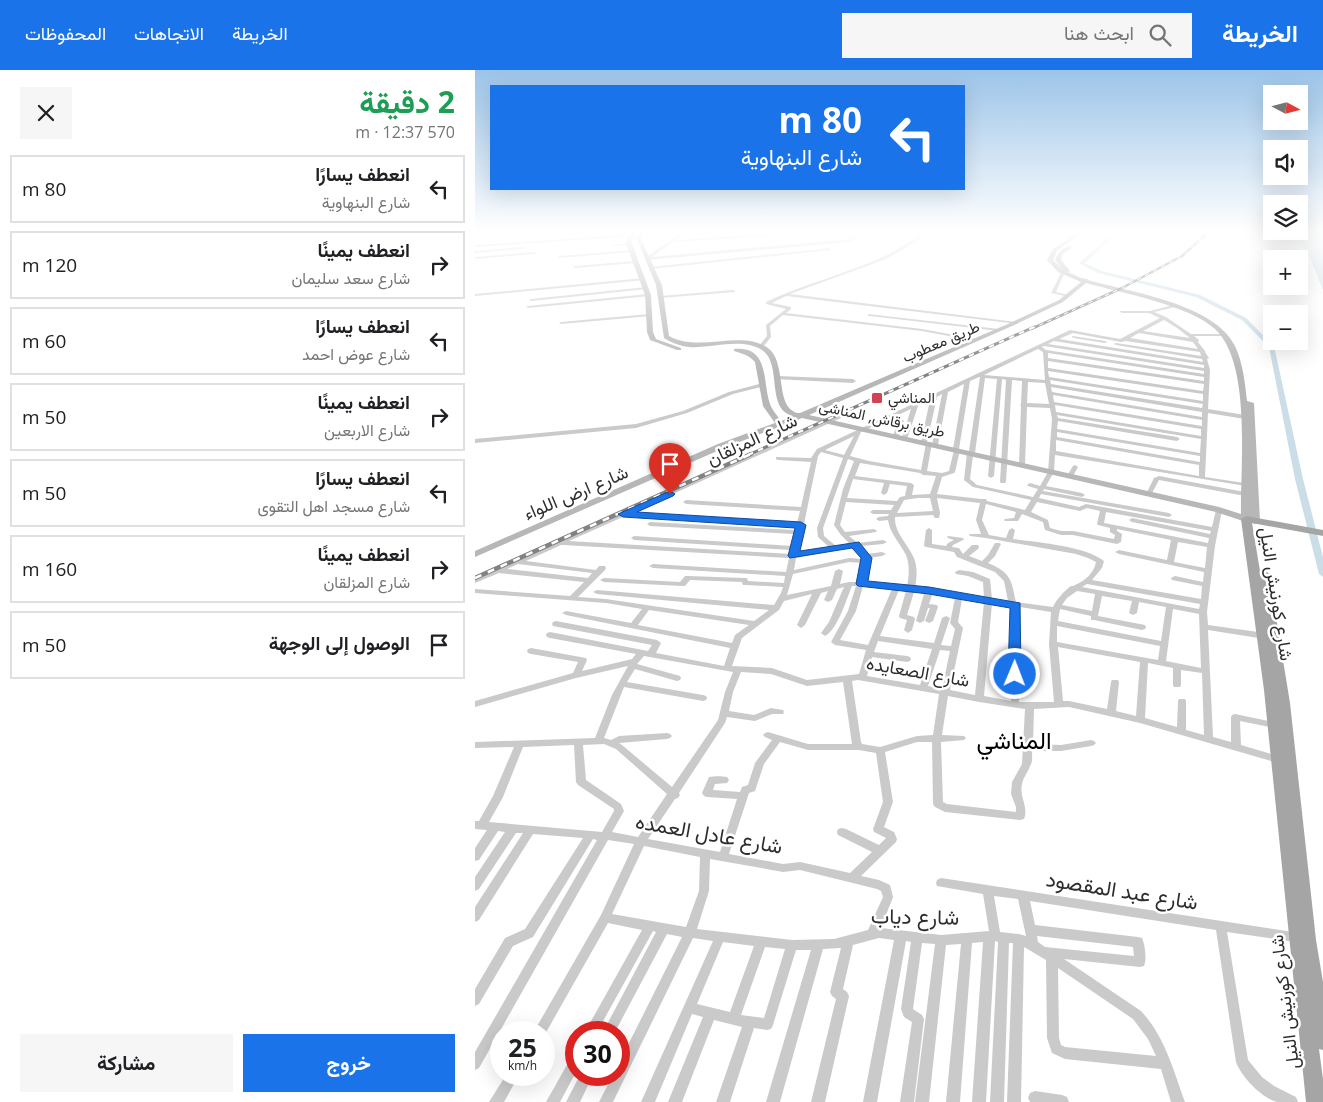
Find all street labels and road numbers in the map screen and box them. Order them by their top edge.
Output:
street label: طريق معطوب [899,316,983,367]
street label: طريق برقاش, المناشى [817,395,947,442]
street label: شارع المزلقان [702,408,801,471]
street label: شارع ارض اللواء [520,459,632,526]
street label: شارع كورنيش النيل [1254,525,1299,663]
street label: شارع الصعايده [865,650,972,693]
street label: شارع عادل العمده [633,806,785,861]
street label: شارع عبد المقصود [1044,864,1200,917]
street label: شارع دياب [871,901,959,932]
street label: شارع كورنيش النيل [1264,934,1305,1071]

